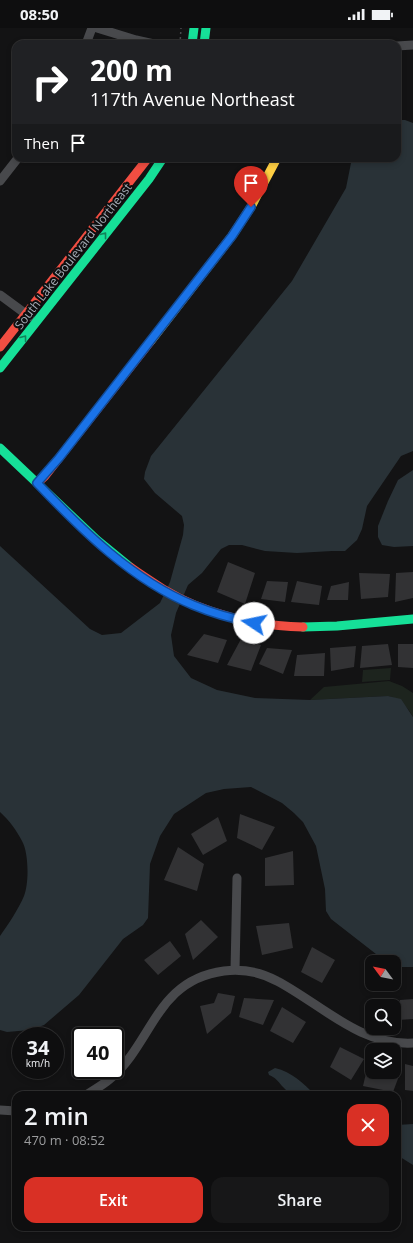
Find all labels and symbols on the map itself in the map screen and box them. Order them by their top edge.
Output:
pin [234,166,268,207]
street label: South Lake Boulevard Northeast [10,179,136,333]
one-way arrow [100,233,107,240]
one-way arrow [19,335,26,342]
position arrow [233,602,275,644]
north arrow [365,955,401,991]
speed limit sign: 40 [72,1027,124,1079]

